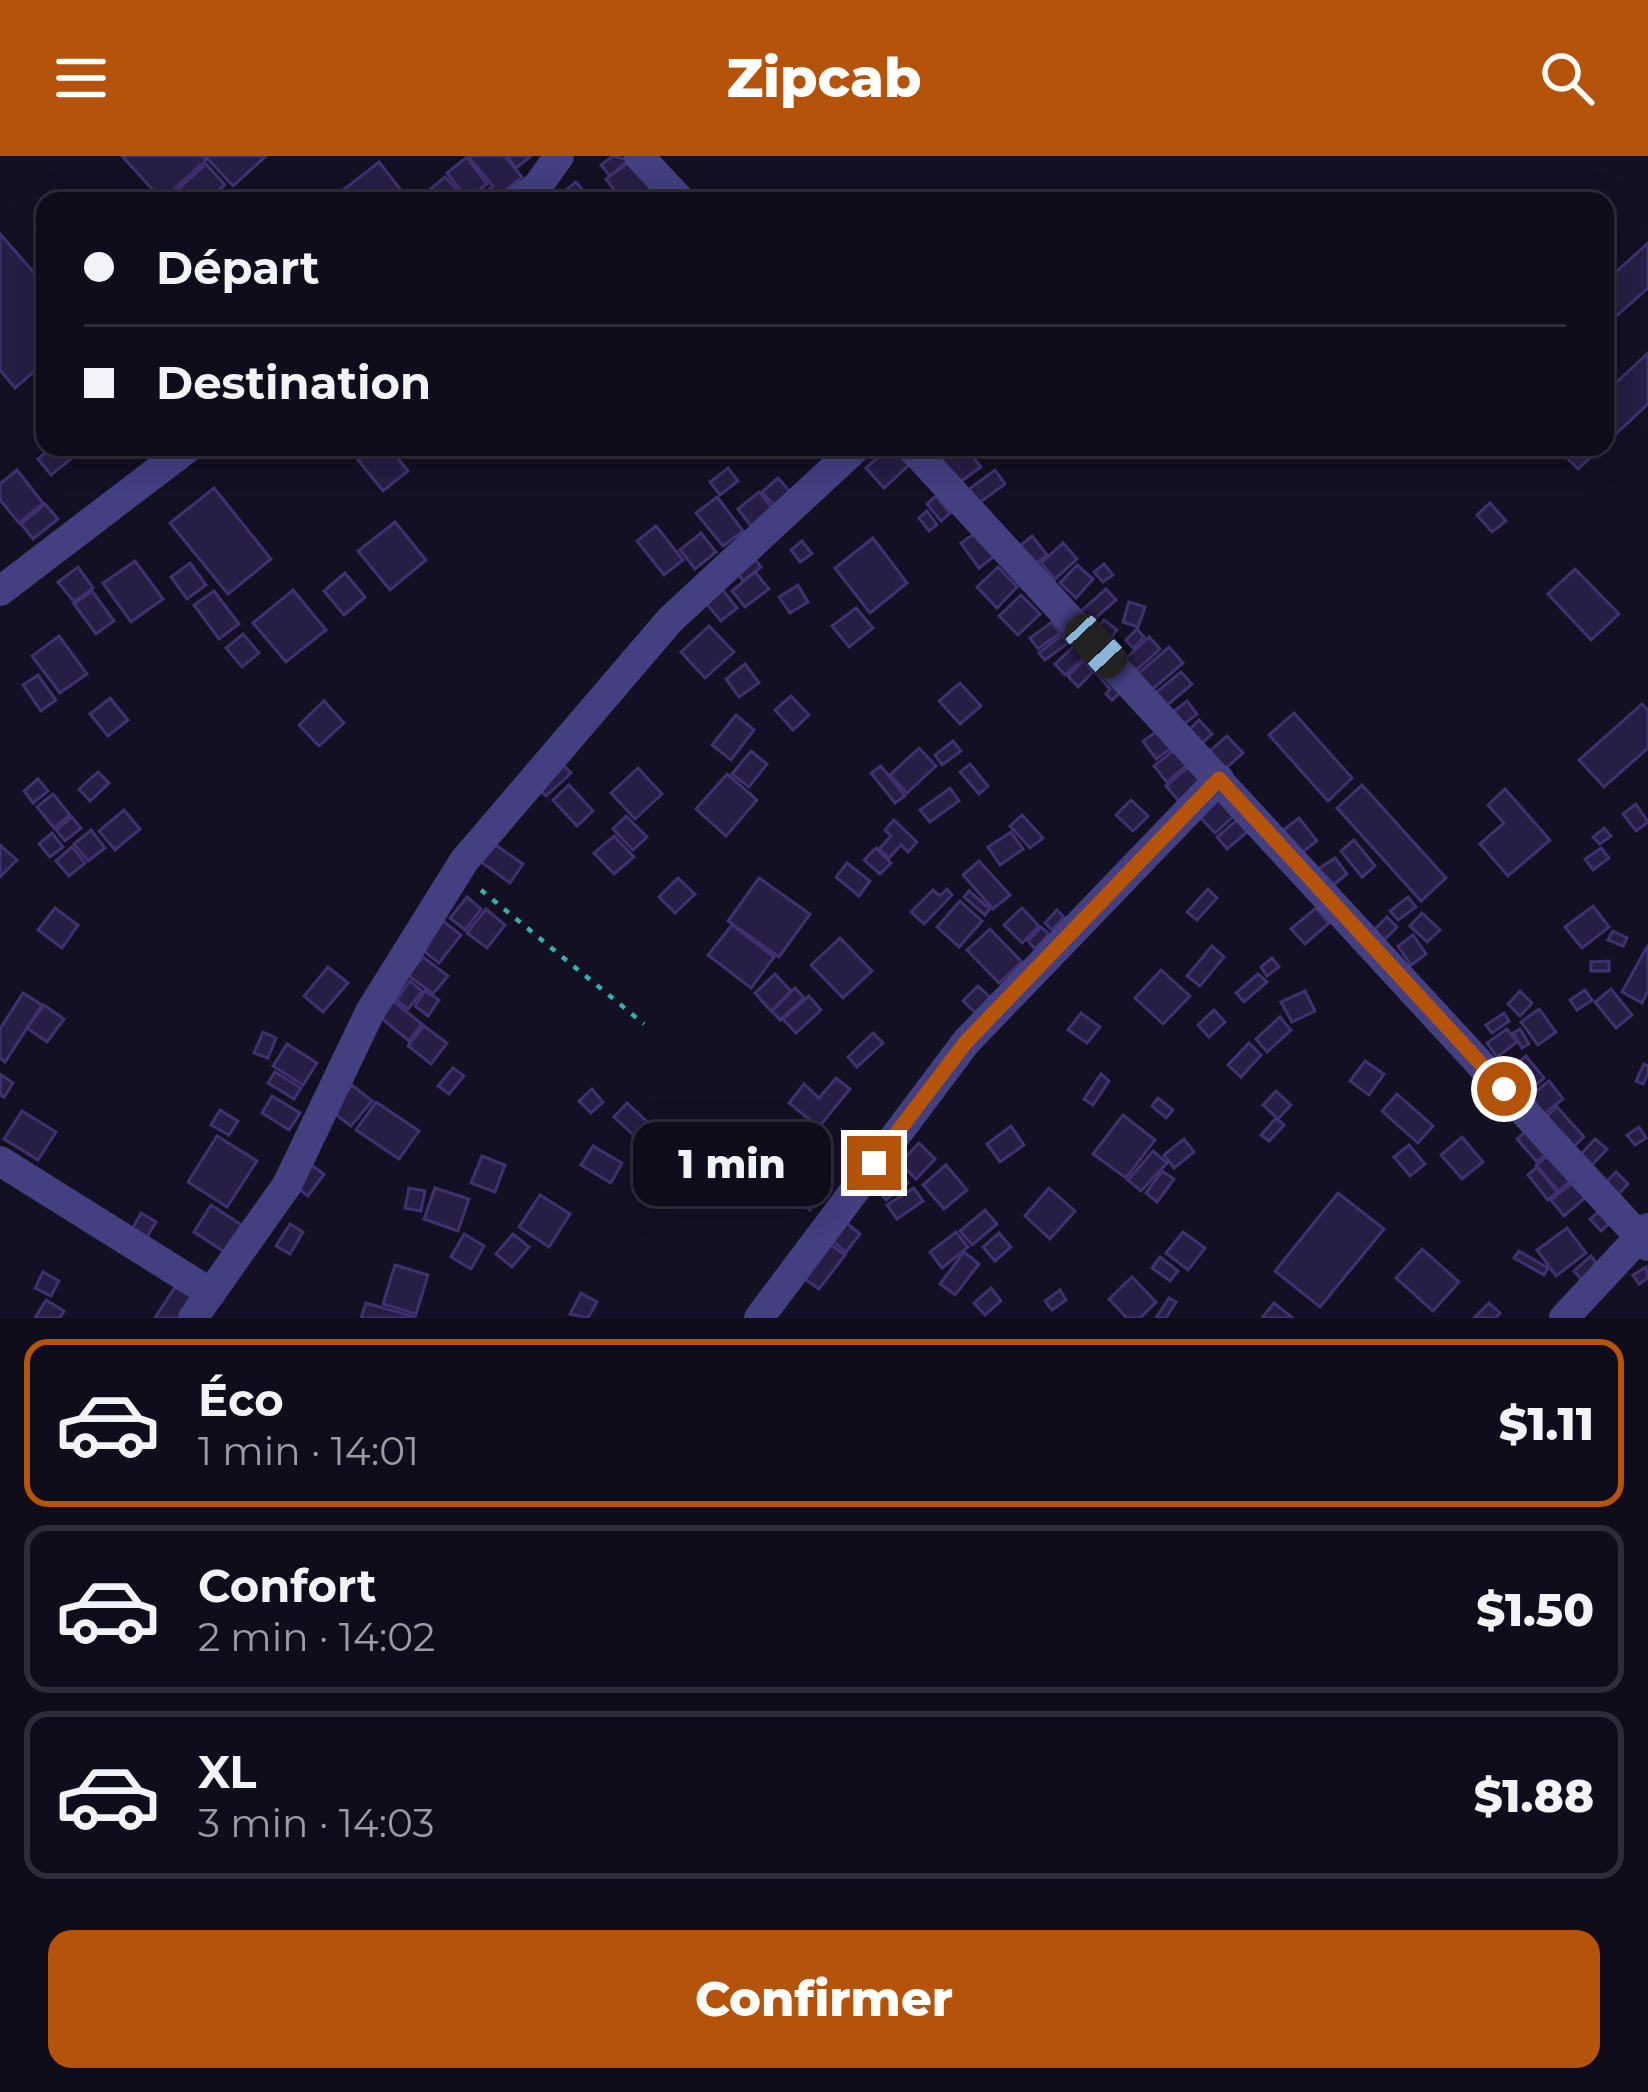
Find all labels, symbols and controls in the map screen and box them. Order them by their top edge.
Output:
icon: menu [48,45,114,111]
text: Zipcab [726,45,922,111]
icon: search [1534,45,1600,111]
text: Départ [156,240,320,295]
text: Destination [156,355,431,410]
car [1058,607,1134,685]
route start [1477,1062,1531,1116]
callout: 1 min [634,1121,832,1205]
route end [847,1136,901,1190]
text: 1 min [678,1140,786,1188]
icon: car [54,1369,162,1477]
text: Éco [198,1372,284,1427]
text: $1.11 [1499,1396,1594,1451]
text: 1 min · 14:01 [198,1427,419,1475]
icon: car [54,1555,162,1663]
text: Confort [198,1558,377,1613]
text: $1.50 [1476,1582,1594,1637]
text: 2 min · 14:02 [198,1613,435,1661]
icon: car [54,1741,162,1849]
text: XL [198,1744,256,1799]
text: $1.88 [1474,1768,1594,1823]
text: 3 min · 14:03 [198,1799,435,1847]
button: Confirmer [48,1930,1600,2068]

